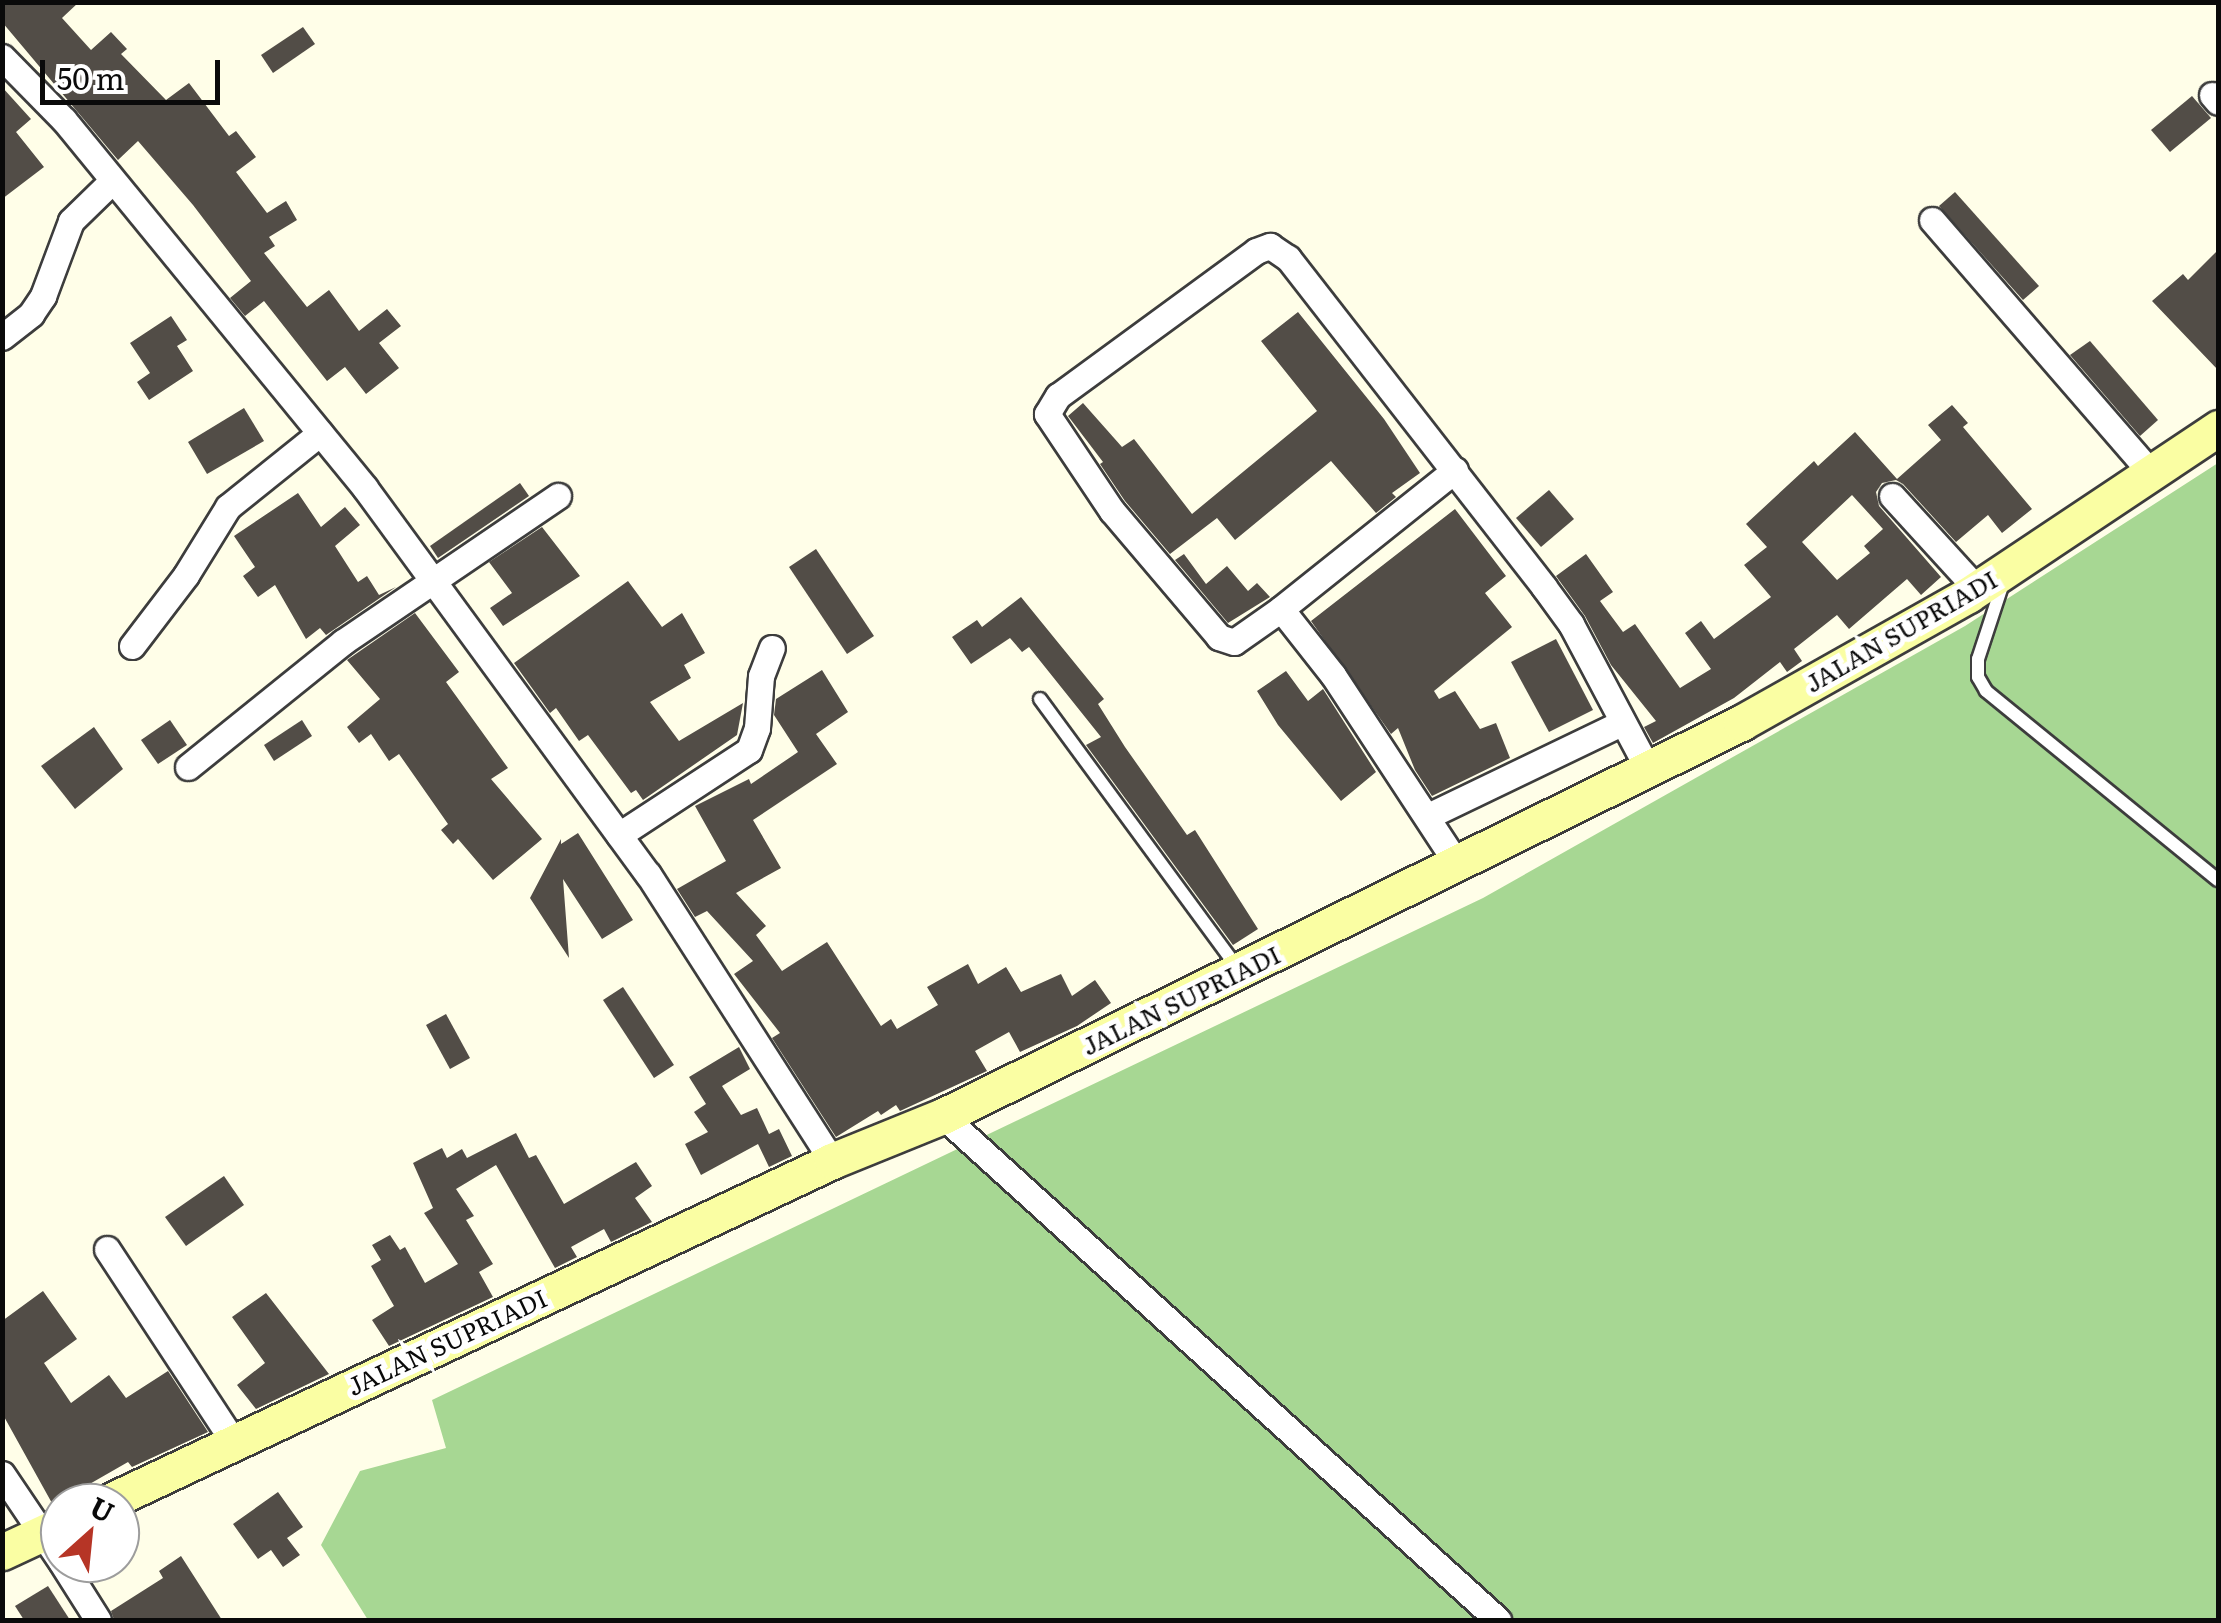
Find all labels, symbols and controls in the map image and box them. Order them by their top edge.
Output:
scale bar [45,40,225,102]
text: 50 m [57,55,125,99]
street label: JALAN SUPRIADI [1800,564,2002,698]
street label: JALAN SUPRIADI [1077,939,1285,1061]
street label: JALAN SUPRIADI [342,1283,552,1401]
north arrow [40,1483,140,1583]
text: U [83,1484,122,1532]

